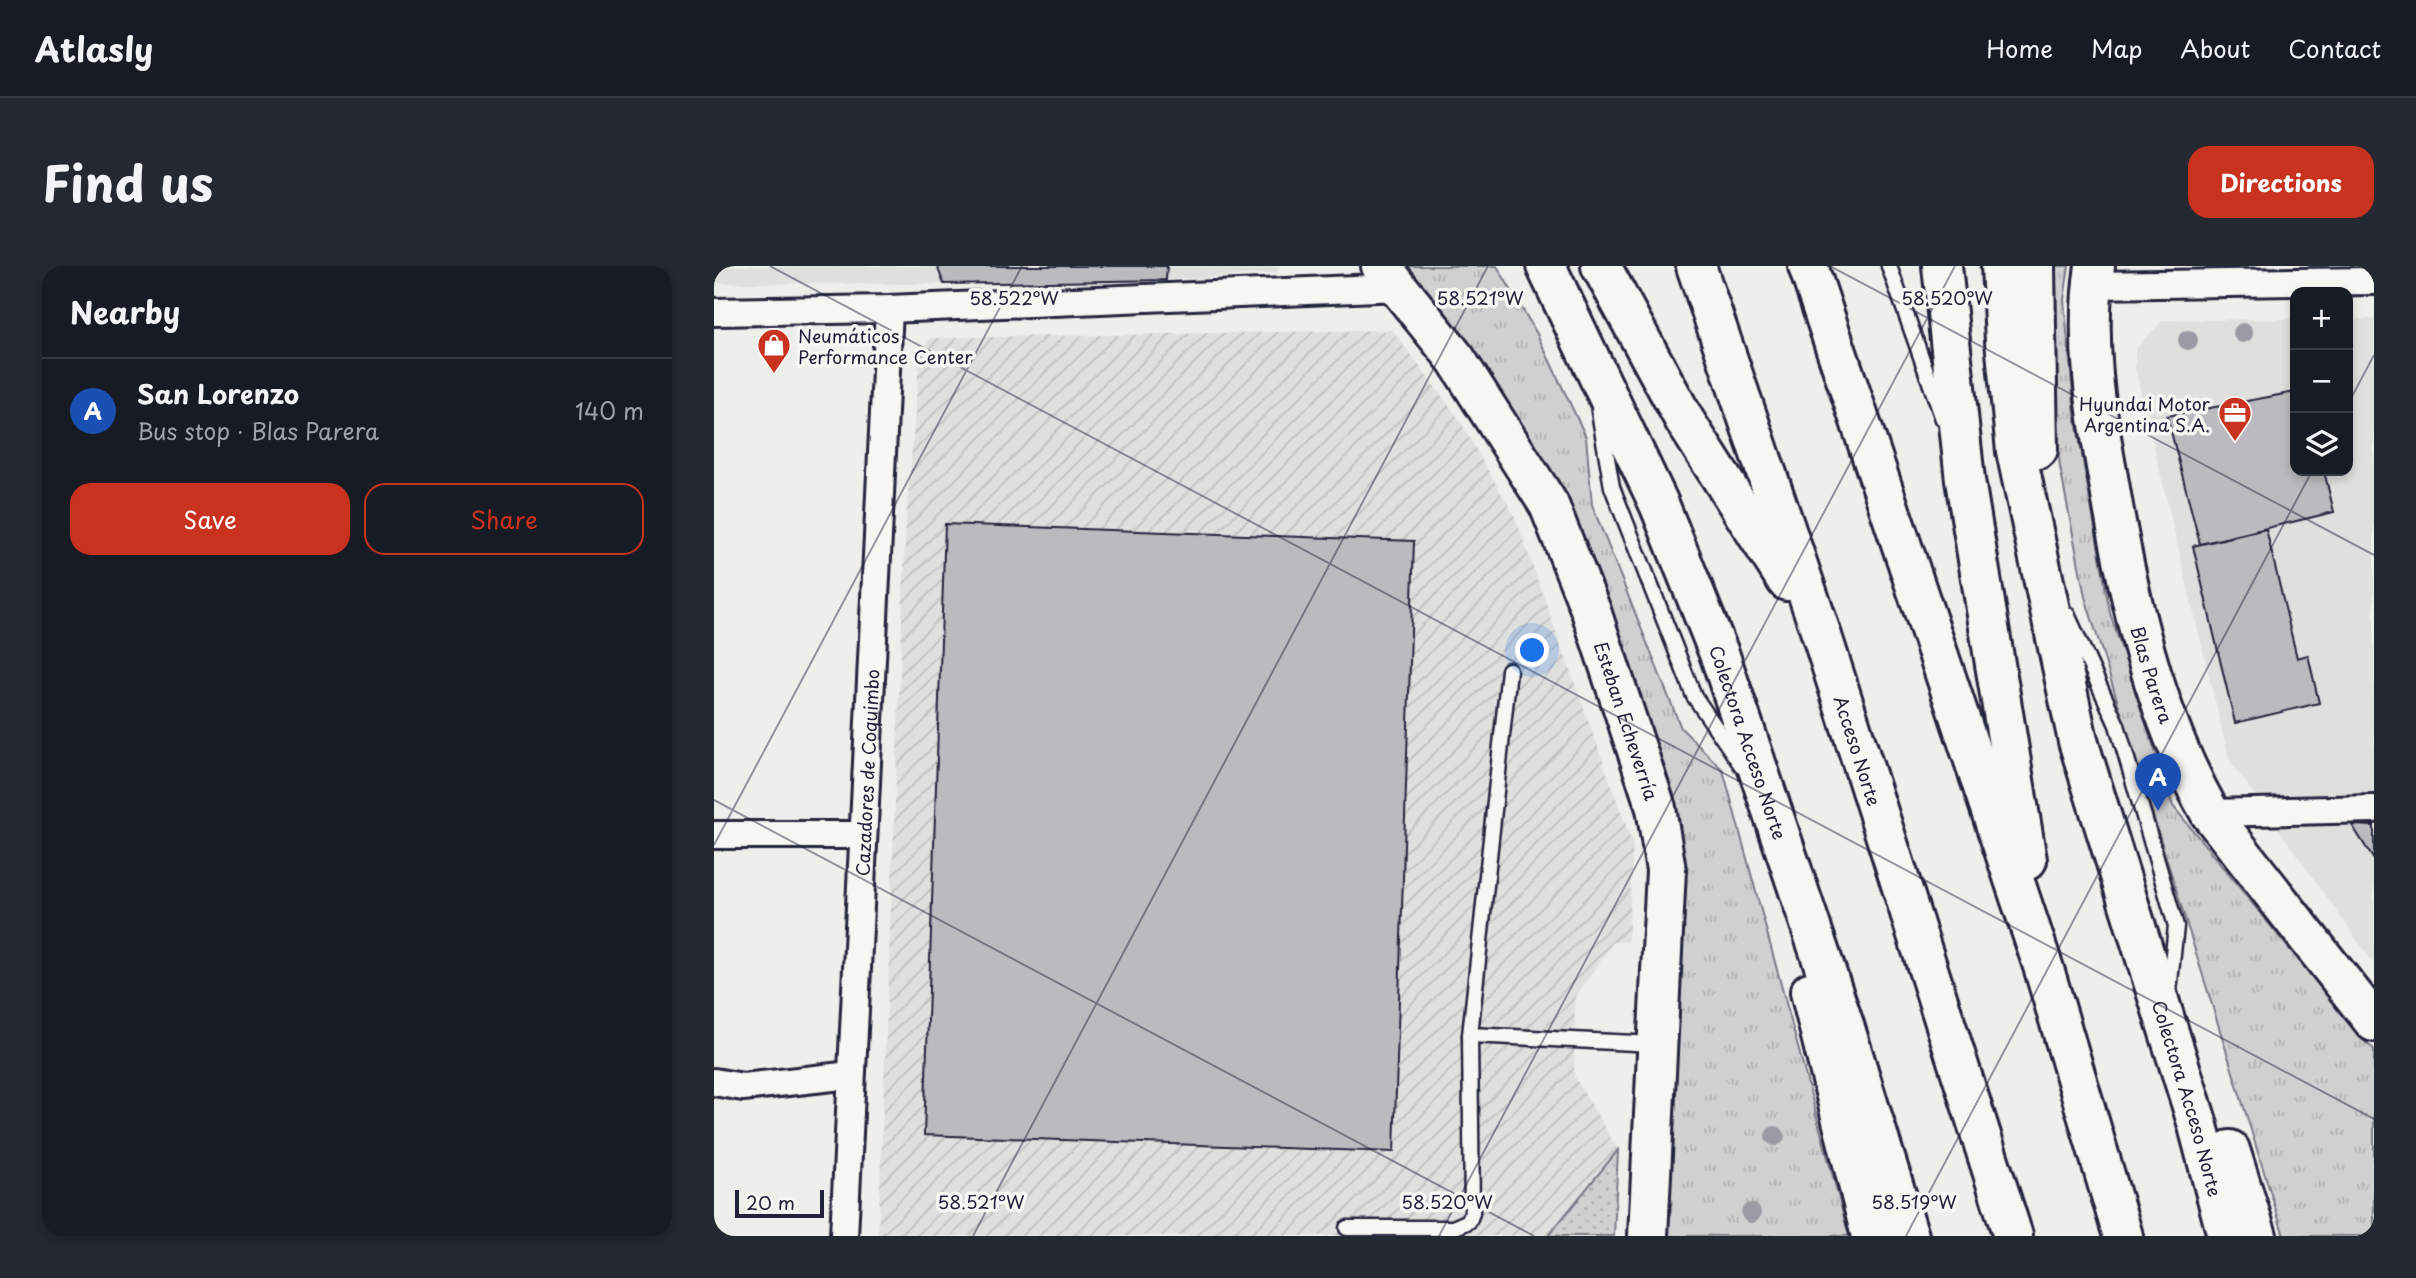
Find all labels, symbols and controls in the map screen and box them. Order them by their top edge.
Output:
text: Atlasly [35,23,153,73]
text: Home [1986,30,2053,66]
text: Map [2091,30,2142,66]
text: About [2180,30,2250,66]
text: Contact [2288,30,2381,66]
text: Find us [42,145,213,219]
button: Directions [2188,146,2374,218]
text: 58.522°W [969,284,1059,311]
text: 58.521°W [1437,284,1524,311]
text: 58.520°W [1901,284,1993,311]
map controls [2290,287,2353,476]
button: + [2290,287,2353,350]
text: Nearby [70,289,180,334]
place label: Neumáticos Performance Center [798,322,973,370]
shop icon: Neumáticos Performance Center [755,326,793,375]
button: − [2290,350,2353,413]
text: San Lorenzo [137,374,299,413]
place label: Hyundai Motor Argentina S.A. [2079,390,2211,438]
text: A [84,393,102,428]
text: 140 m [575,393,644,428]
office icon: Hyundai Motor Argentina S.A. [2216,394,2254,443]
text: Bus stop · Blas Parera [137,413,379,448]
button: layers [2290,413,2353,476]
button: Save [70,483,350,555]
button: Share [364,483,644,555]
street label: Blas Parera [2125,623,2181,727]
your location [1515,633,1549,667]
street label: Esteban Echeverría [1588,638,1666,804]
street label: Colectora Acceso Norte [1703,641,1794,843]
street label: Cazadores de Coquimbo [848,668,885,877]
street label: Acceso Norte [1828,692,1889,809]
pin: A [2135,753,2181,811]
street label: Colectora Acceso Norte [2146,997,2229,1199]
scale bar [735,1187,824,1219]
text: 20 m [746,1188,795,1216]
text: 58.521°W [938,1188,1025,1215]
text: 58.520°W [1401,1188,1493,1215]
text: 58.519°W [1871,1188,1957,1215]

